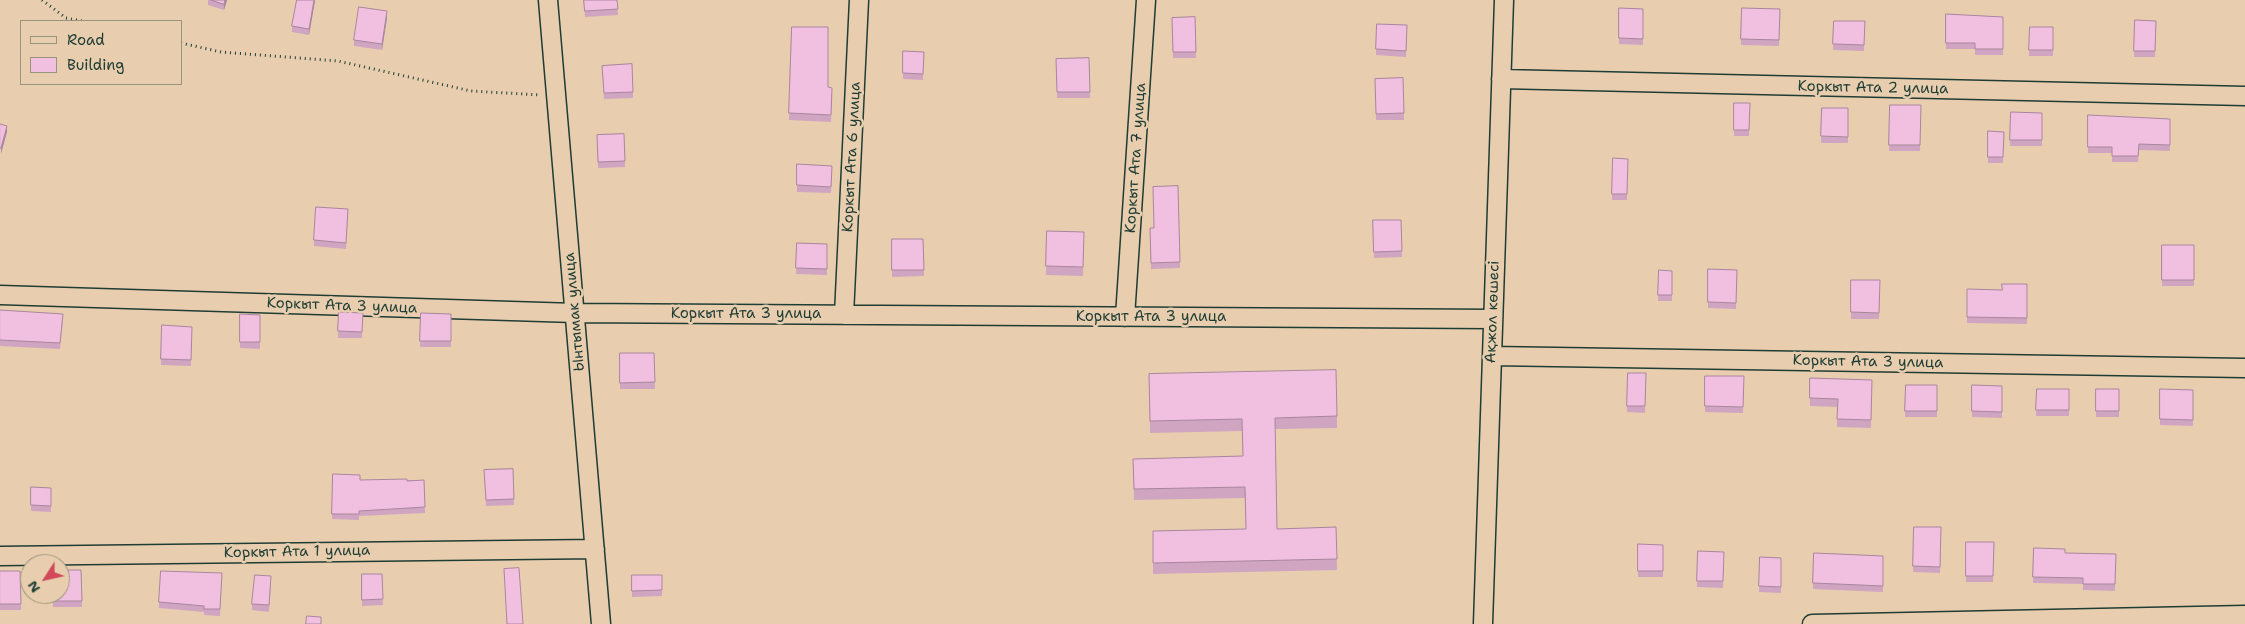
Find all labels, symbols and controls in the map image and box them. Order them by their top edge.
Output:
legend [20,20,182,85]
text: Road [67,30,105,50]
text: Building [67,55,124,75]
street label: Коркыт Ата 2 улица [1798,78,1948,98]
street label: Коркыт Ата 6 улица [839,81,865,233]
street label: Коркыт Ата 7 улица [1122,82,1150,234]
street label: Ынтымак улица [561,252,589,372]
street label: Ақжол көшесі [1482,260,1504,364]
street label: Коркыт Ата 3 улица [266,294,418,318]
street label: Коркыт Ата 3 улица [671,305,821,323]
street label: Коркыт Ата 3 улица [1076,308,1226,326]
street label: Коркыт Ата 3 улица [1793,352,1943,372]
street label: Коркыт Ата 1 улица [224,542,370,562]
north arrow [20,554,70,604]
text: N [23,577,44,597]

